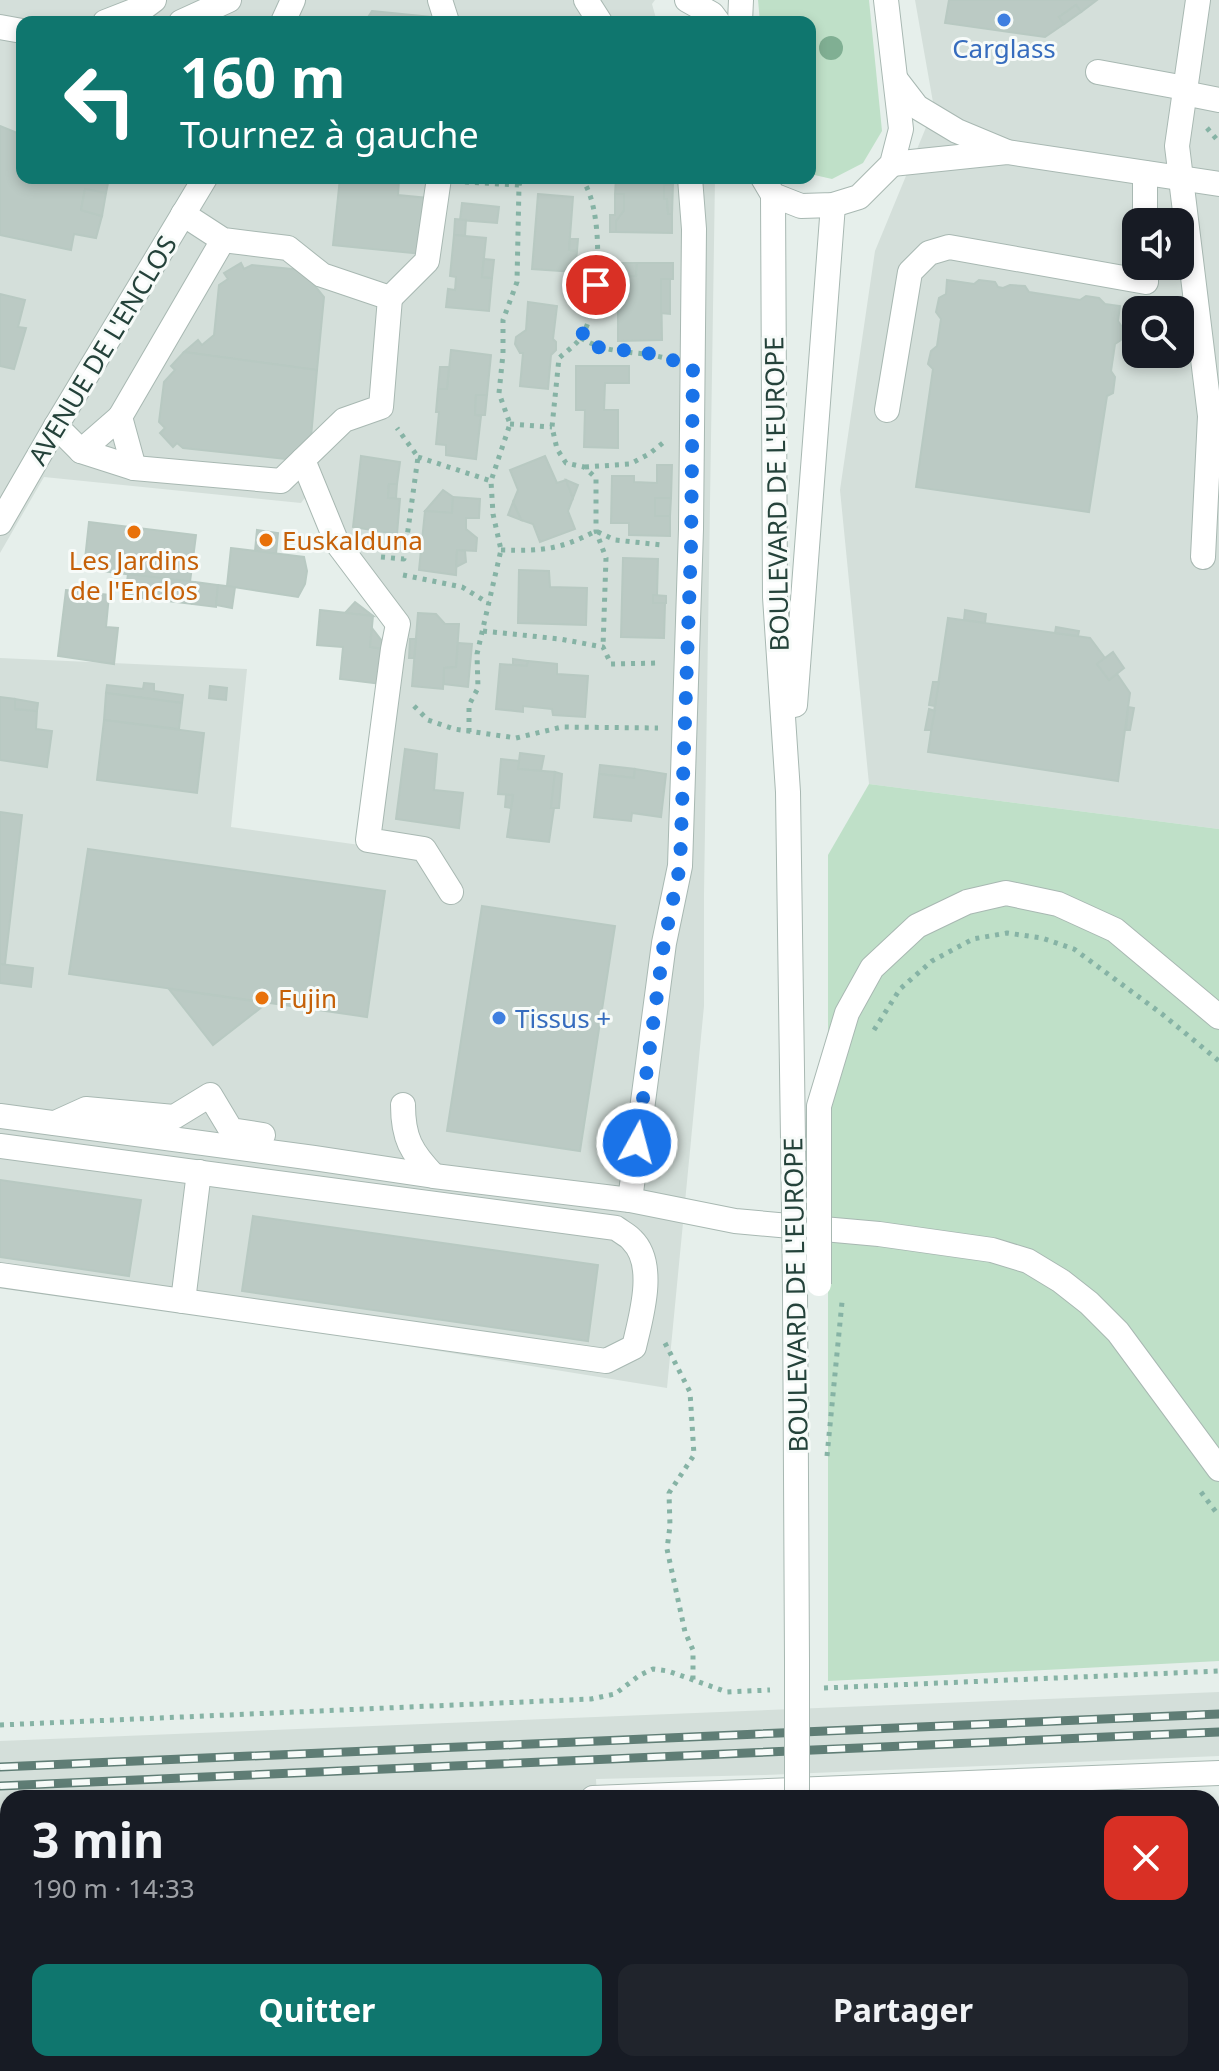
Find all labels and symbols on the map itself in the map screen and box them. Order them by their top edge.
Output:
marker: Carglass [995,11,1013,29]
place label: Carglass [952,30,1056,66]
street label: AVENUE DE L'ENCLOS [19,229,185,471]
pin [562,251,630,319]
street label: BOULEVARD DE L'EUROPE [755,336,797,652]
place label: Euskalduna [282,522,423,558]
marker: Les Jardins de l'Enclos [125,523,143,541]
marker: Euskalduna [257,531,275,549]
place label: Les Jardins de l'Enclos [69,542,199,608]
place label: Fujin [278,980,337,1016]
marker: Fujin [253,989,271,1007]
place label: Tissus + [515,1000,611,1036]
marker: Tissus + [490,1009,508,1027]
position arrow [595,1101,679,1185]
street label: BOULEVARD DE L'EUROPE [774,1137,816,1453]

